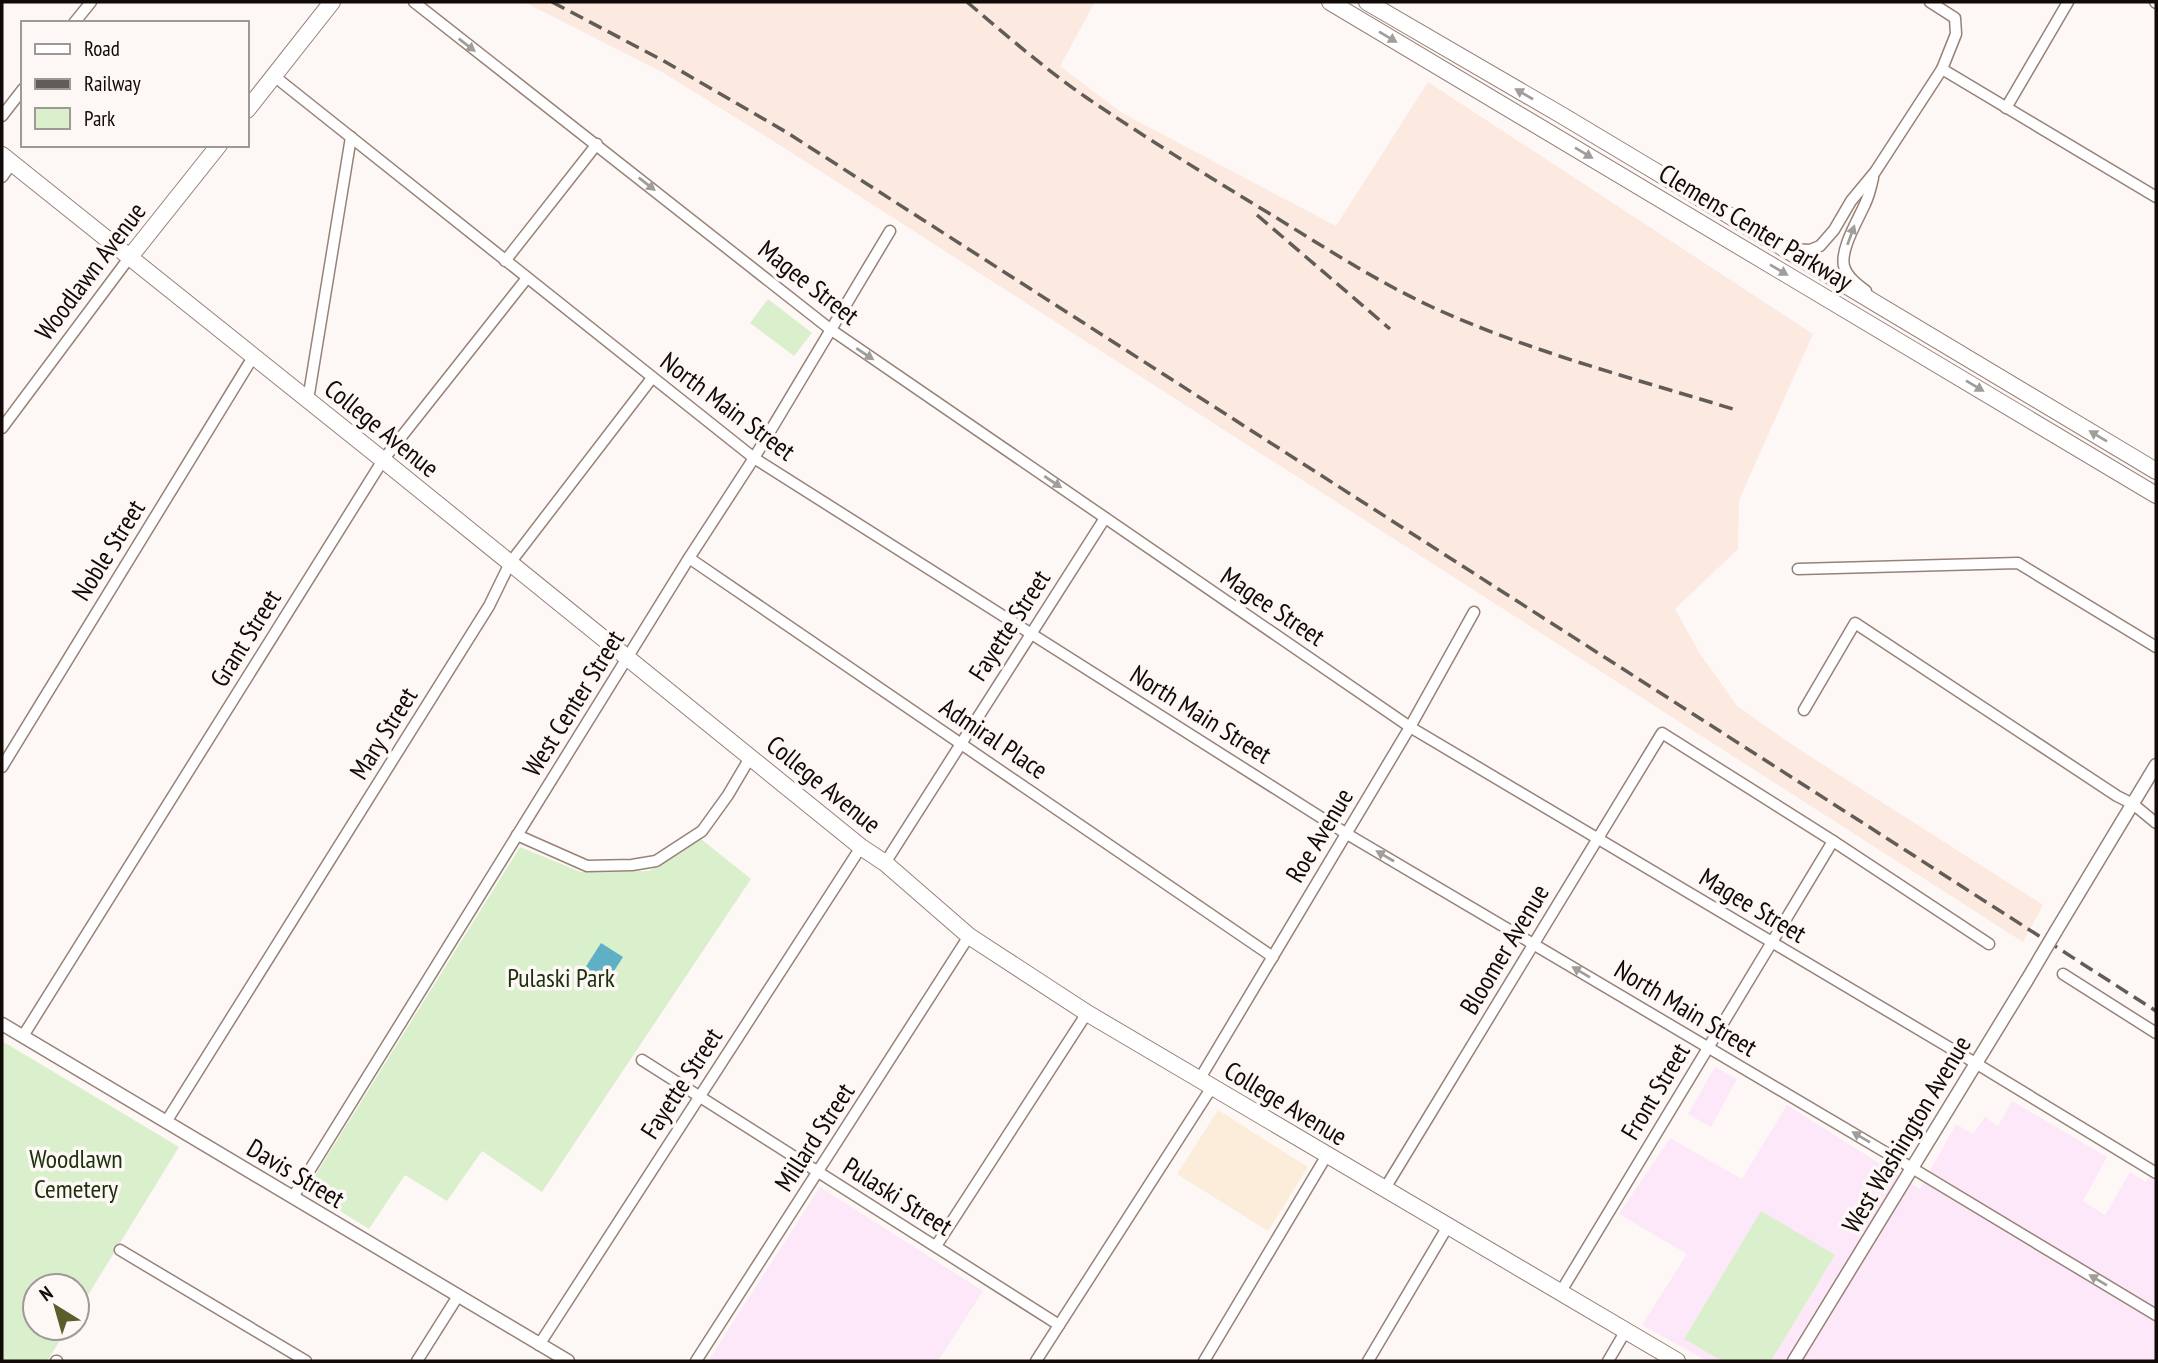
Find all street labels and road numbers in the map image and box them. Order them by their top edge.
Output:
street label: Clemens Center Parkway [1653,156,1859,298]
street label: Woodlawn Avenue [27,196,153,346]
street label: Magee Street [752,232,866,332]
street label: North Main Street [654,345,802,467]
street label: College Avenue [318,372,446,484]
street label: Noble Street [64,493,152,607]
street label: Magee Street [1215,559,1331,653]
street label: Fayette Street [961,563,1057,687]
street label: Grant Street [202,583,288,693]
street label: West Center Street [515,624,631,782]
street label: North Main Street [1124,658,1278,770]
street label: Mary Street [342,681,424,785]
street label: Admiral Place [934,690,1054,786]
street label: College Avenue [760,728,888,840]
street label: Roe Avenue [1278,782,1360,888]
street label: Magee Street [1694,860,1812,950]
street label: Bloomer Avenue [1452,878,1556,1020]
street label: North Main Street [1609,953,1763,1063]
street label: Fayette Street [633,1021,729,1145]
street label: West Washington Avenue [1834,1030,1978,1238]
street label: Front Street [1613,1037,1697,1145]
street label: College Avenue [1219,1053,1353,1153]
street label: Millard Street [767,1077,861,1197]
street label: Davis Street [241,1131,351,1215]
street label: Pulaski Street [837,1150,959,1242]

